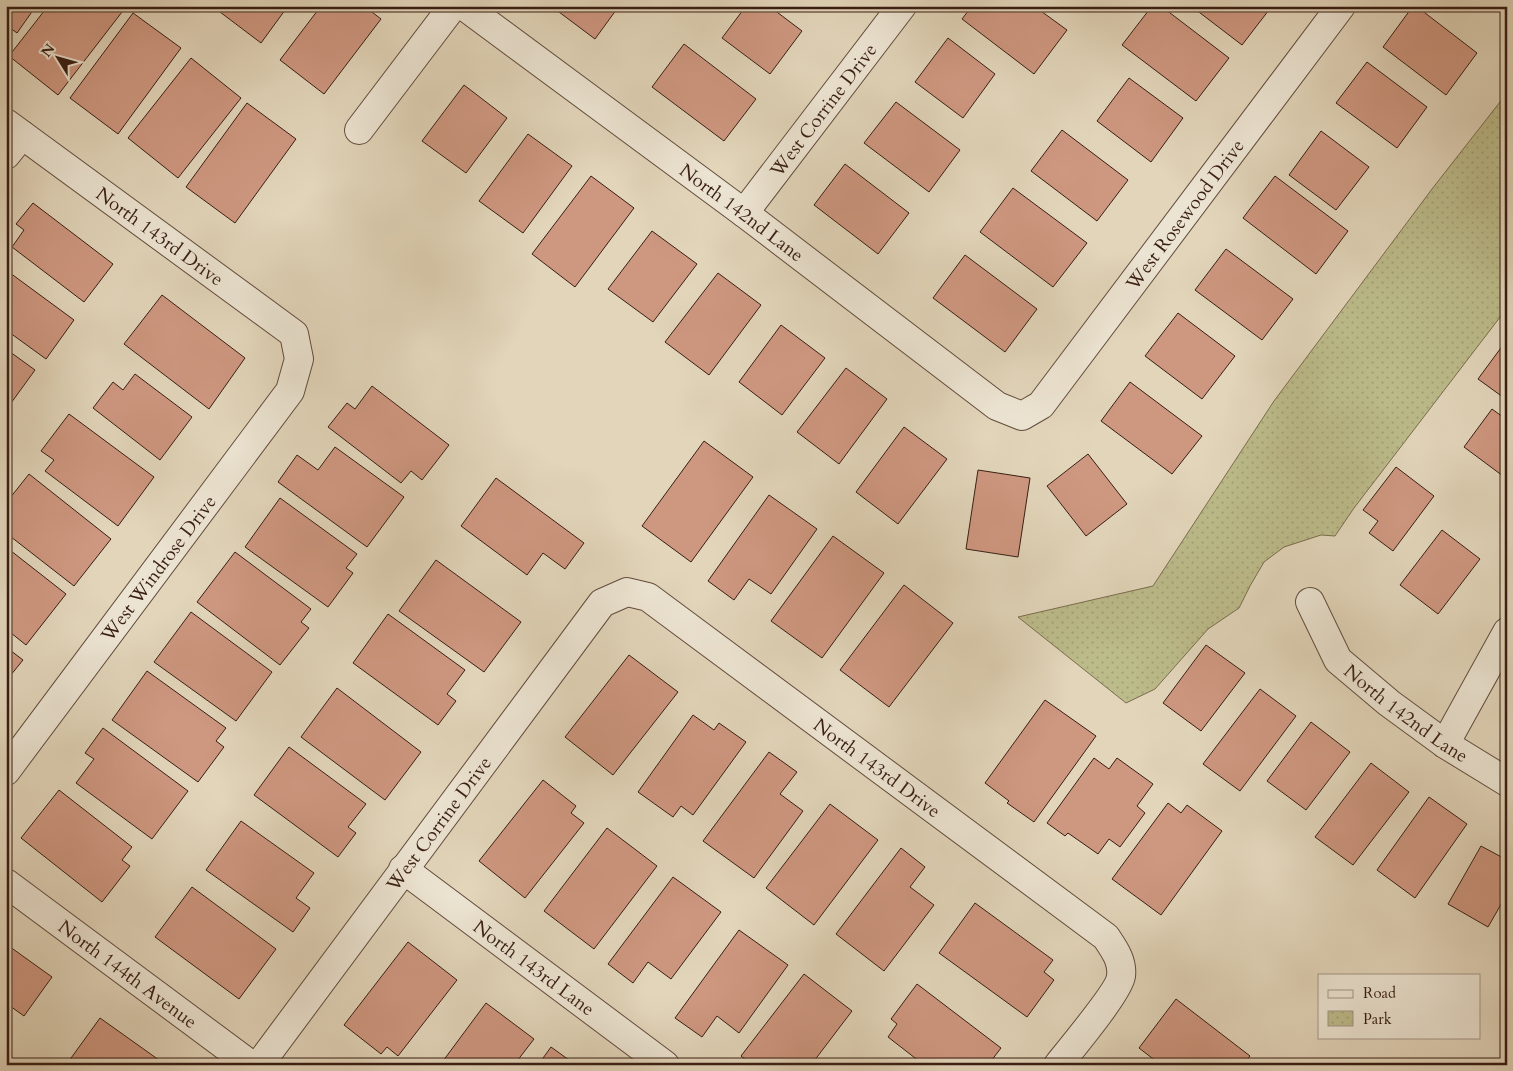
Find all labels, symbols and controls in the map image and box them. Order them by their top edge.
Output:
north arrow [32,32,82,82]
street label: West Corrine Drive [764,38,883,183]
text: N [37,40,59,61]
street label: West Rosewood Drive [1119,134,1251,296]
street label: North 142nd Lane [674,158,809,268]
street label: North 143rd Drive [90,181,229,292]
street label: West Windrose Drive [94,490,223,648]
street label: North 142nd Lane [1338,658,1473,769]
street label: North 143rd Drive [808,712,946,824]
street label: West Corrine Drive [380,751,498,897]
street label: North 144th Avenue [52,914,202,1035]
street label: North 143rd Lane [468,914,600,1022]
legend [1318,974,1480,1038]
text: Road [1363,983,1396,1003]
text: Park [1363,1009,1392,1029]

